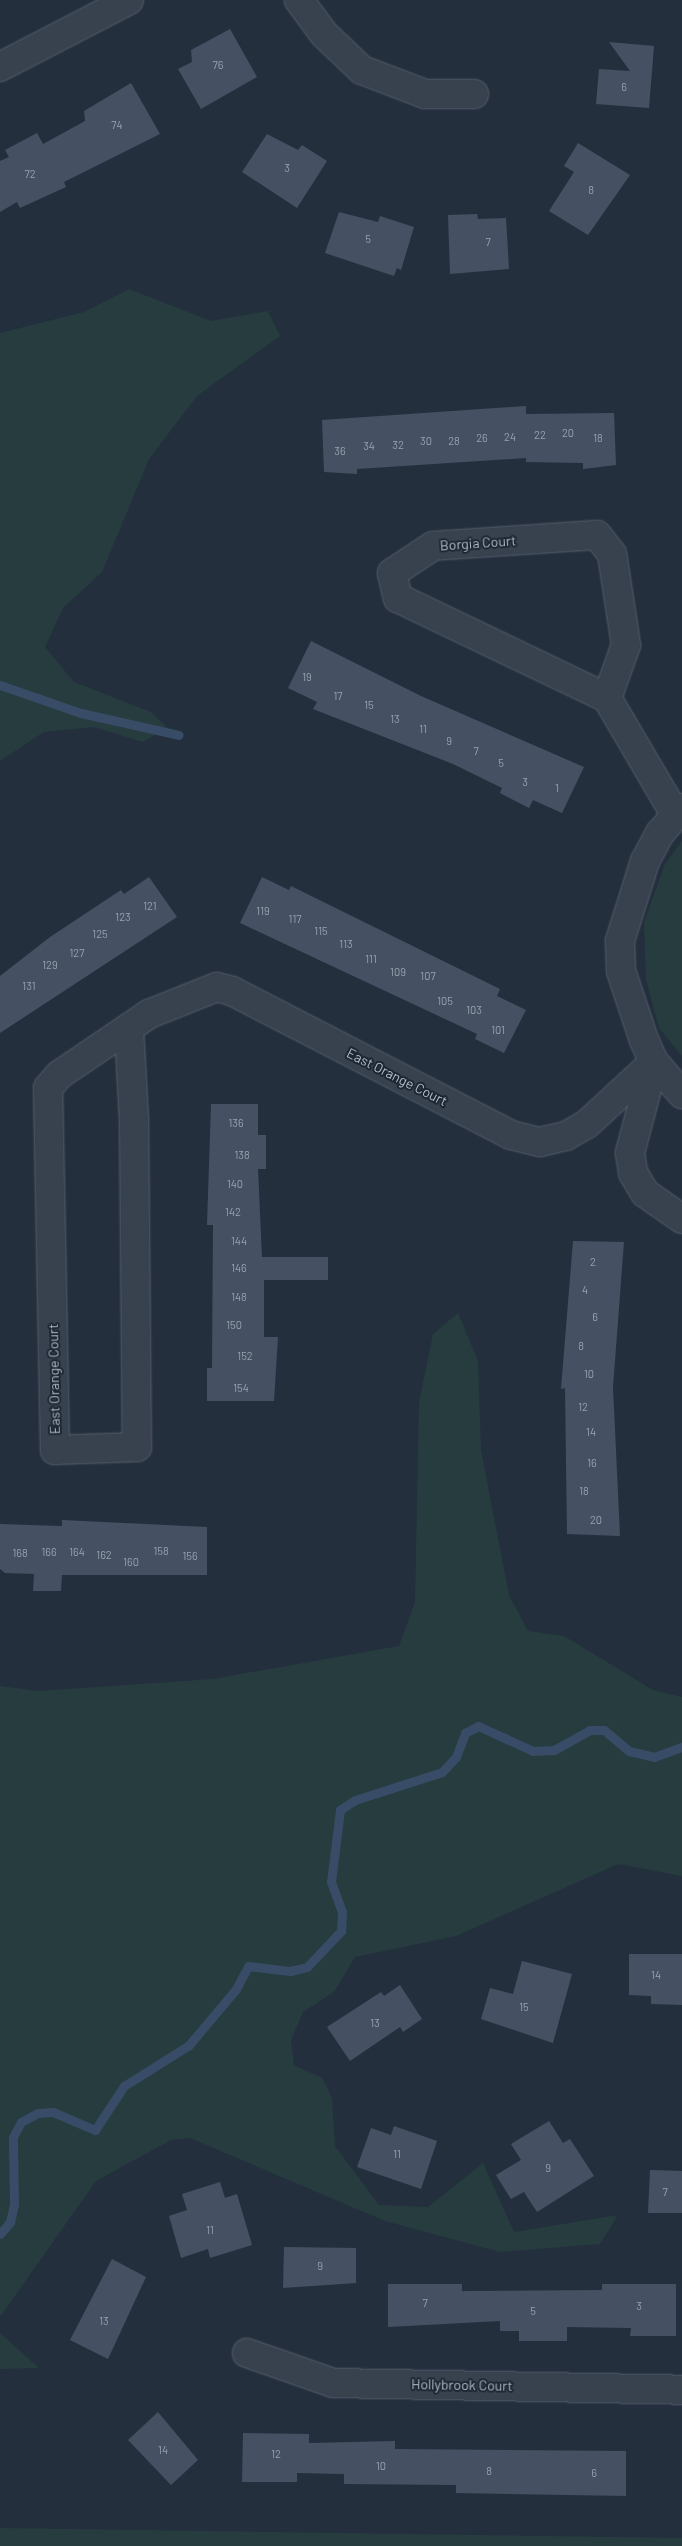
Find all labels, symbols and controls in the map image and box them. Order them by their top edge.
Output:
house number: 76 [213,58,223,72]
house number: 6 [621,80,627,94]
house number: 74 [111,118,123,132]
house number: 3 [284,161,290,175]
house number: 72 [24,167,36,181]
house number: 8 [588,183,594,197]
house number: 5 [365,232,371,246]
house number: 7 [485,235,491,249]
house number: 20 [562,426,574,440]
house number: 22 [534,428,546,442]
house number: 24 [504,430,516,444]
house number: 26 [476,431,488,445]
house number: 18 [593,431,603,445]
house number: 30 [420,434,432,448]
house number: 28 [448,434,460,448]
house number: 32 [392,438,404,452]
house number: 34 [363,439,375,453]
house number: 36 [334,444,346,458]
street label: Borgia Court [439,532,517,554]
house number: 19 [302,670,312,684]
house number: 17 [333,689,343,703]
house number: 15 [364,698,374,712]
house number: 13 [390,712,400,726]
house number: 11 [419,722,427,736]
house number: 9 [446,734,452,748]
house number: 7 [473,744,479,758]
house number: 5 [498,756,504,770]
house number: 3 [522,775,528,789]
house number: 1 [555,781,559,795]
house number: 121 [143,899,157,913]
house number: 119 [256,904,270,918]
house number: 123 [115,910,131,924]
house number: 117 [289,912,301,926]
house number: 115 [314,924,328,938]
house number: 125 [92,927,108,941]
house number: 113 [339,937,353,951]
house number: 127 [70,946,84,960]
house number: 111 [365,952,377,966]
house number: 129 [42,958,58,972]
house number: 109 [390,965,406,979]
house number: 107 [420,969,436,983]
house number: 131 [22,979,36,993]
house number: 105 [437,994,453,1008]
house number: 103 [466,1003,482,1017]
house number: 101 [491,1023,505,1037]
street label: East Orange Court [344,1044,450,1110]
house number: 136 [228,1116,244,1130]
house number: 138 [234,1148,250,1162]
house number: 140 [227,1177,243,1191]
house number: 142 [225,1205,241,1219]
house number: 144 [231,1234,247,1248]
house number: 2 [590,1255,596,1269]
house number: 146 [231,1261,247,1275]
house number: 4 [582,1283,588,1297]
house number: 148 [231,1290,247,1304]
house number: 6 [592,1310,598,1324]
house number: 150 [226,1318,242,1332]
street label: East Orange Court [45,1324,63,1434]
house number: 8 [578,1339,584,1353]
house number: 152 [237,1349,253,1363]
house number: 10 [584,1367,594,1381]
house number: 154 [233,1381,249,1395]
house number: 12 [578,1400,588,1414]
house number: 14 [586,1425,596,1439]
house number: 16 [587,1456,597,1470]
house number: 18 [579,1484,589,1498]
house number: 20 [590,1513,602,1527]
house number: 158 [153,1544,169,1558]
house number: 166 [41,1545,57,1559]
house number: 164 [69,1545,85,1559]
house number: 168 [12,1546,28,1560]
house number: 162 [96,1548,112,1562]
house number: 156 [182,1549,198,1563]
house number: 160 [123,1555,139,1569]
house number: 14 [651,1968,661,1982]
house number: 15 [519,2000,529,2014]
house number: 13 [370,2016,380,2030]
house number: 11 [393,2147,401,2161]
house number: 9 [545,2161,551,2175]
house number: 7 [662,2185,668,2199]
house number: 11 [206,2223,214,2237]
house number: 9 [317,2259,323,2273]
house number: 7 [422,2296,428,2310]
house number: 3 [636,2299,642,2313]
house number: 5 [530,2304,536,2318]
house number: 13 [99,2314,109,2328]
street label: Hollybrook Court [411,2376,513,2394]
house number: 14 [158,2443,168,2457]
house number: 12 [271,2447,281,2461]
house number: 10 [376,2459,386,2473]
house number: 8 [486,2464,492,2478]
house number: 6 [591,2466,597,2480]

